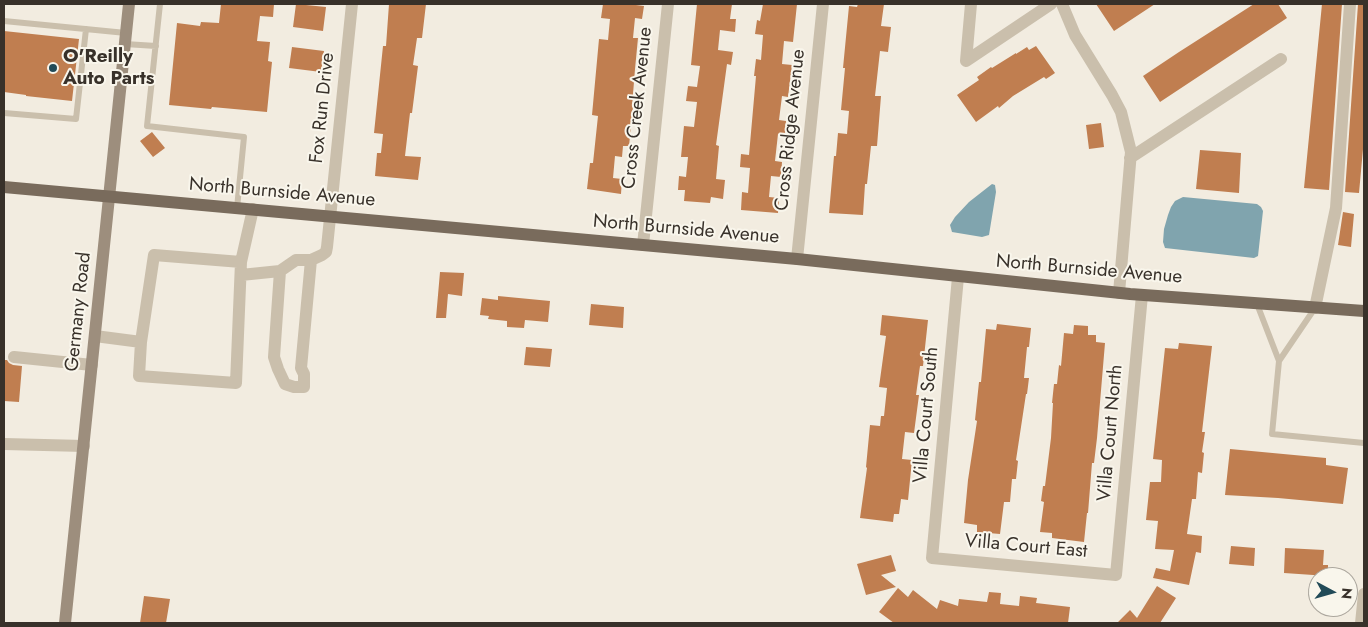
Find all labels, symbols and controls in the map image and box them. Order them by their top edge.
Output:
street label: Cross Creek Avenue [618,26,658,190]
place label: O'Reilly Auto Parts [63,46,154,90]
street label: Cross Ridge Avenue [771,48,811,212]
street label: Fox Run Drive [306,52,340,164]
marker: O'Reilly Auto Parts [47,62,59,74]
street label: North Burnside Avenue [188,173,376,213]
street label: North Burnside Avenue [592,210,780,250]
street label: North Burnside Avenue [995,250,1183,290]
street label: Germany Road [61,251,97,373]
street label: Villa Court South [910,346,944,484]
street label: Villa Court North [1094,364,1128,502]
street label: Villa Court East [964,530,1088,564]
north arrow [1308,567,1358,617]
text: N [1336,587,1357,600]

